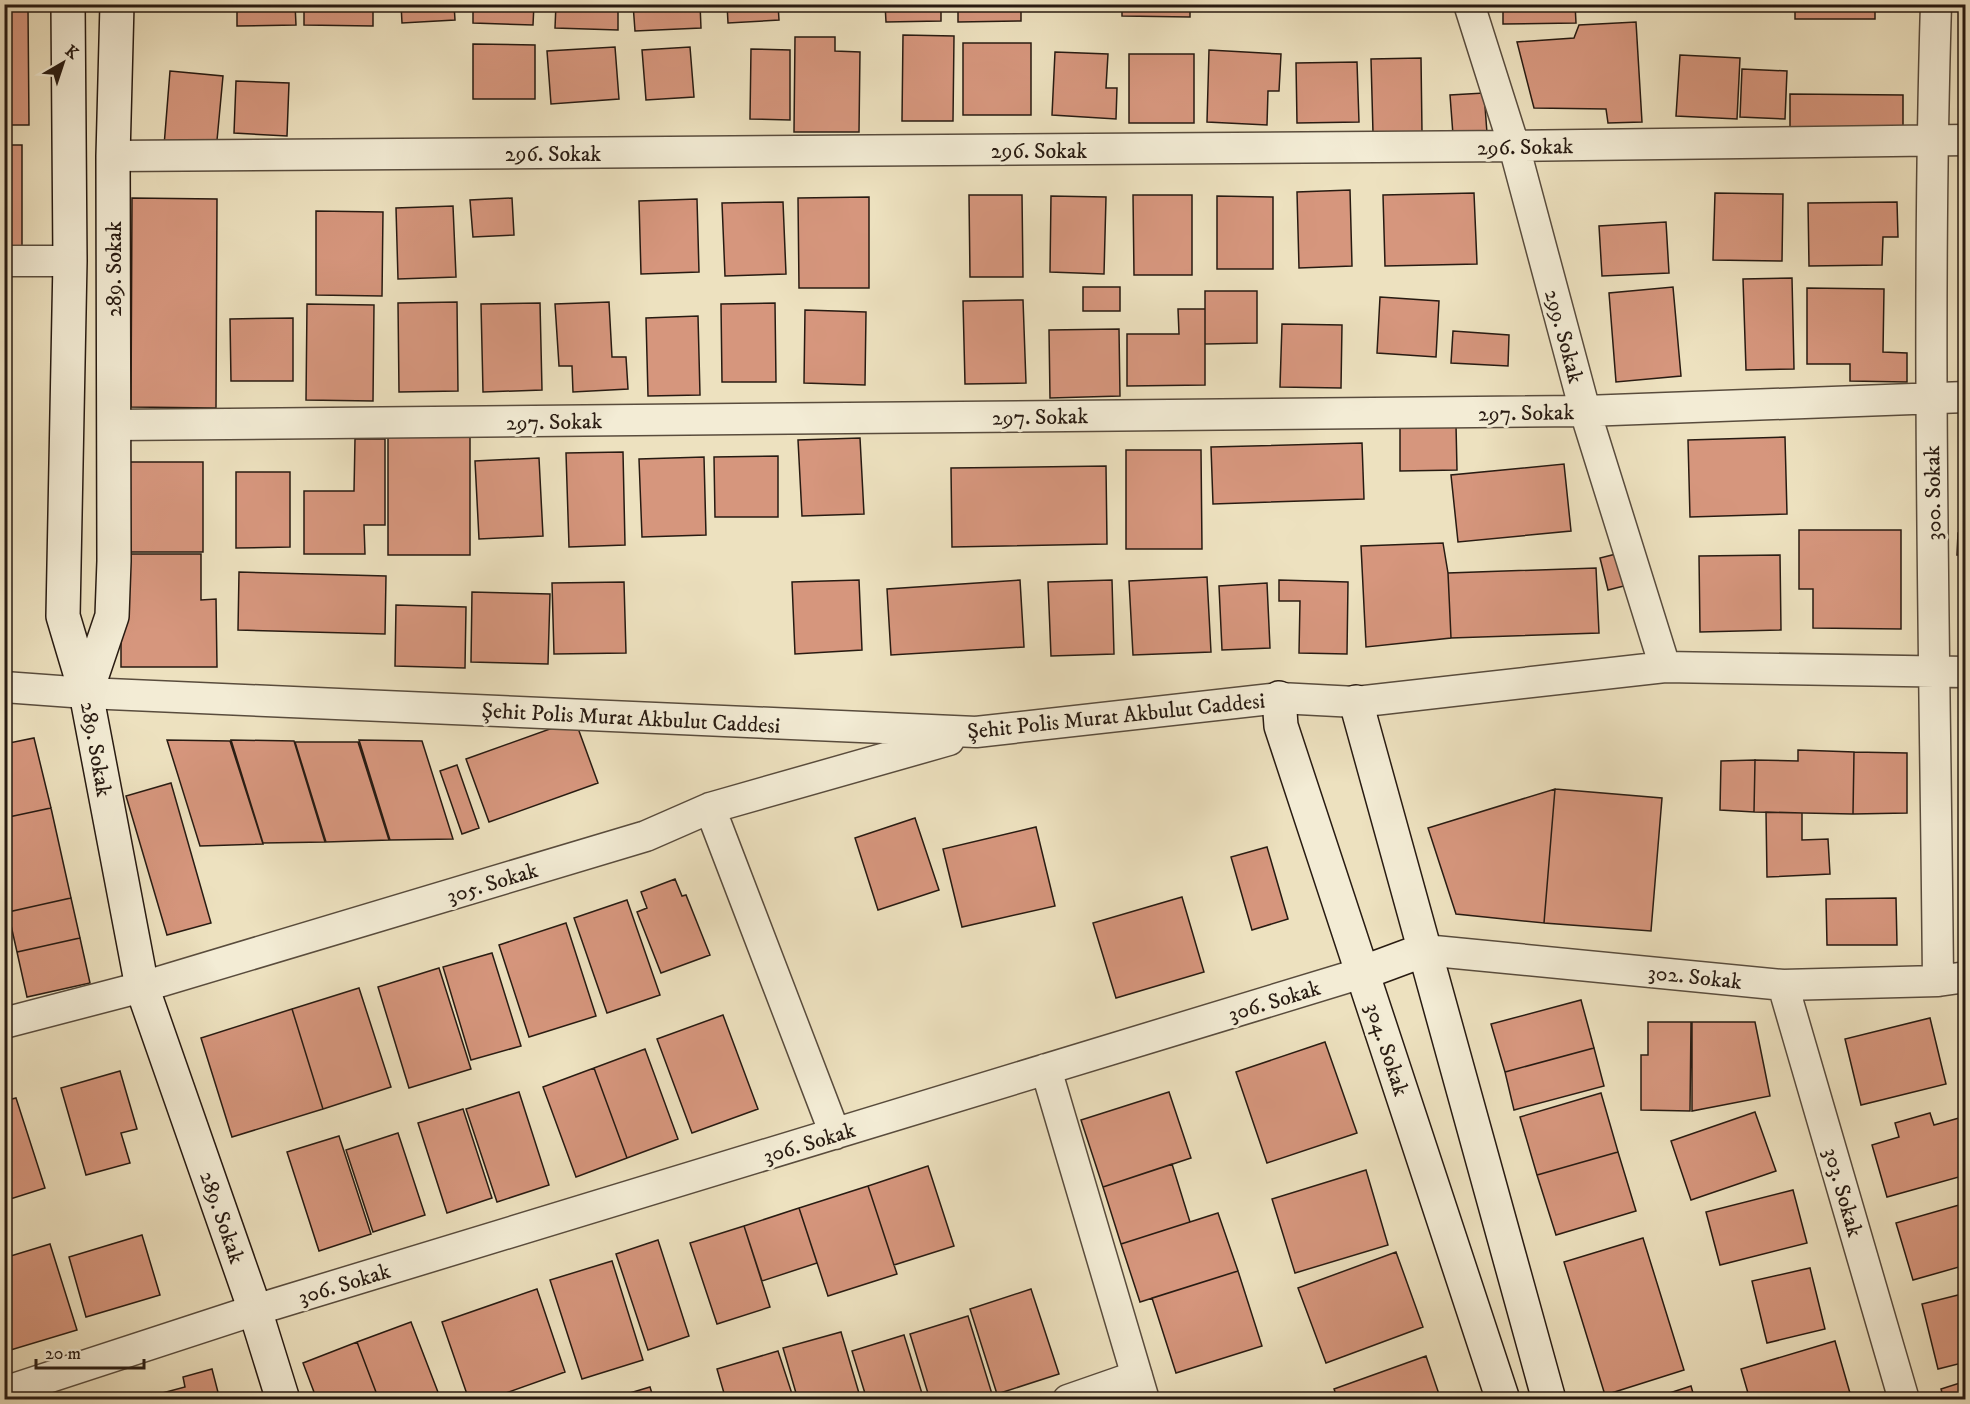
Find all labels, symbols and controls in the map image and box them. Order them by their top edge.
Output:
north arrow [33,33,93,93]
text: K [61,41,83,64]
street label: 296. Sokak [1477,133,1574,162]
street label: 296. Sokak [991,138,1087,165]
street label: 296. Sokak [505,141,601,168]
street label: 289. Sokak [101,221,128,317]
street label: 299. Sokak [1538,287,1589,386]
street label: 297. Sokak [1478,399,1575,428]
street label: 297. Sokak [992,403,1089,432]
street label: 297. Sokak [506,408,603,437]
street label: 300. Sokak [1919,445,1948,541]
street label: Şehit Polis Murat Akbulut Caddesi [966,687,1266,746]
street label: Şehit Polis Murat Akbulut Caddesi [481,697,781,740]
street label: 289. Sokak [74,700,117,799]
street label: 305. Sokak [444,857,541,910]
street label: 302. Sokak [1646,959,1743,996]
street label: 306. Sokak [1225,975,1324,1028]
street label: 304. Sokak [1359,999,1414,1100]
street label: 306. Sokak [760,1117,859,1170]
street label: 303. Sokak [1817,1145,1868,1240]
street label: 289. Sokak [193,1168,250,1267]
street label: 306. Sokak [295,1258,394,1311]
scale bar [36,1332,144,1370]
text: 20 m [45,1343,81,1365]

